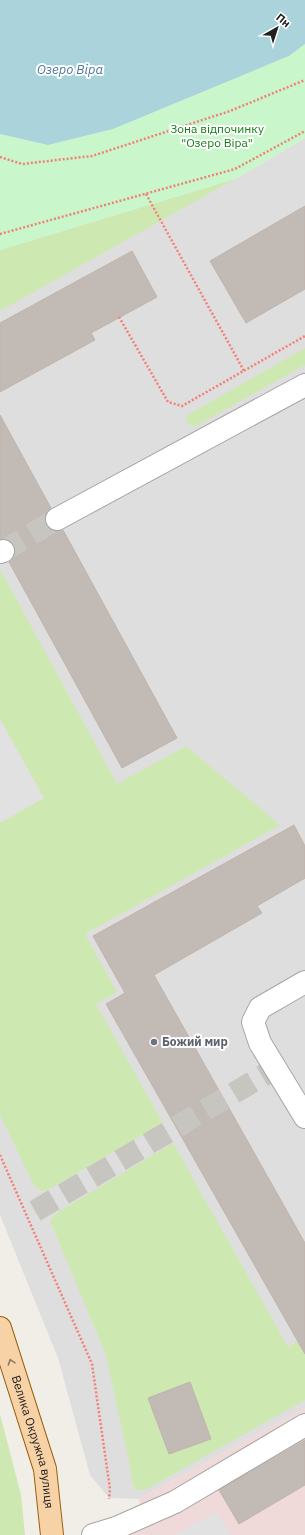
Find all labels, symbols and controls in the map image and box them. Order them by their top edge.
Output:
north arrow [257,8,297,48]
text: Пн [273,10,293,30]
water label: Озеро Віра [37,61,103,78]
park label: Зона відпочинку "Озеро Віра" [170,121,264,150]
place label: Божий мир [162,1034,228,1049]
marker: Божий мир [149,1037,159,1047]
one-way arrow [7,1358,16,1365]
street label: Велика Окружна вулиця [9,1373,57,1509]

